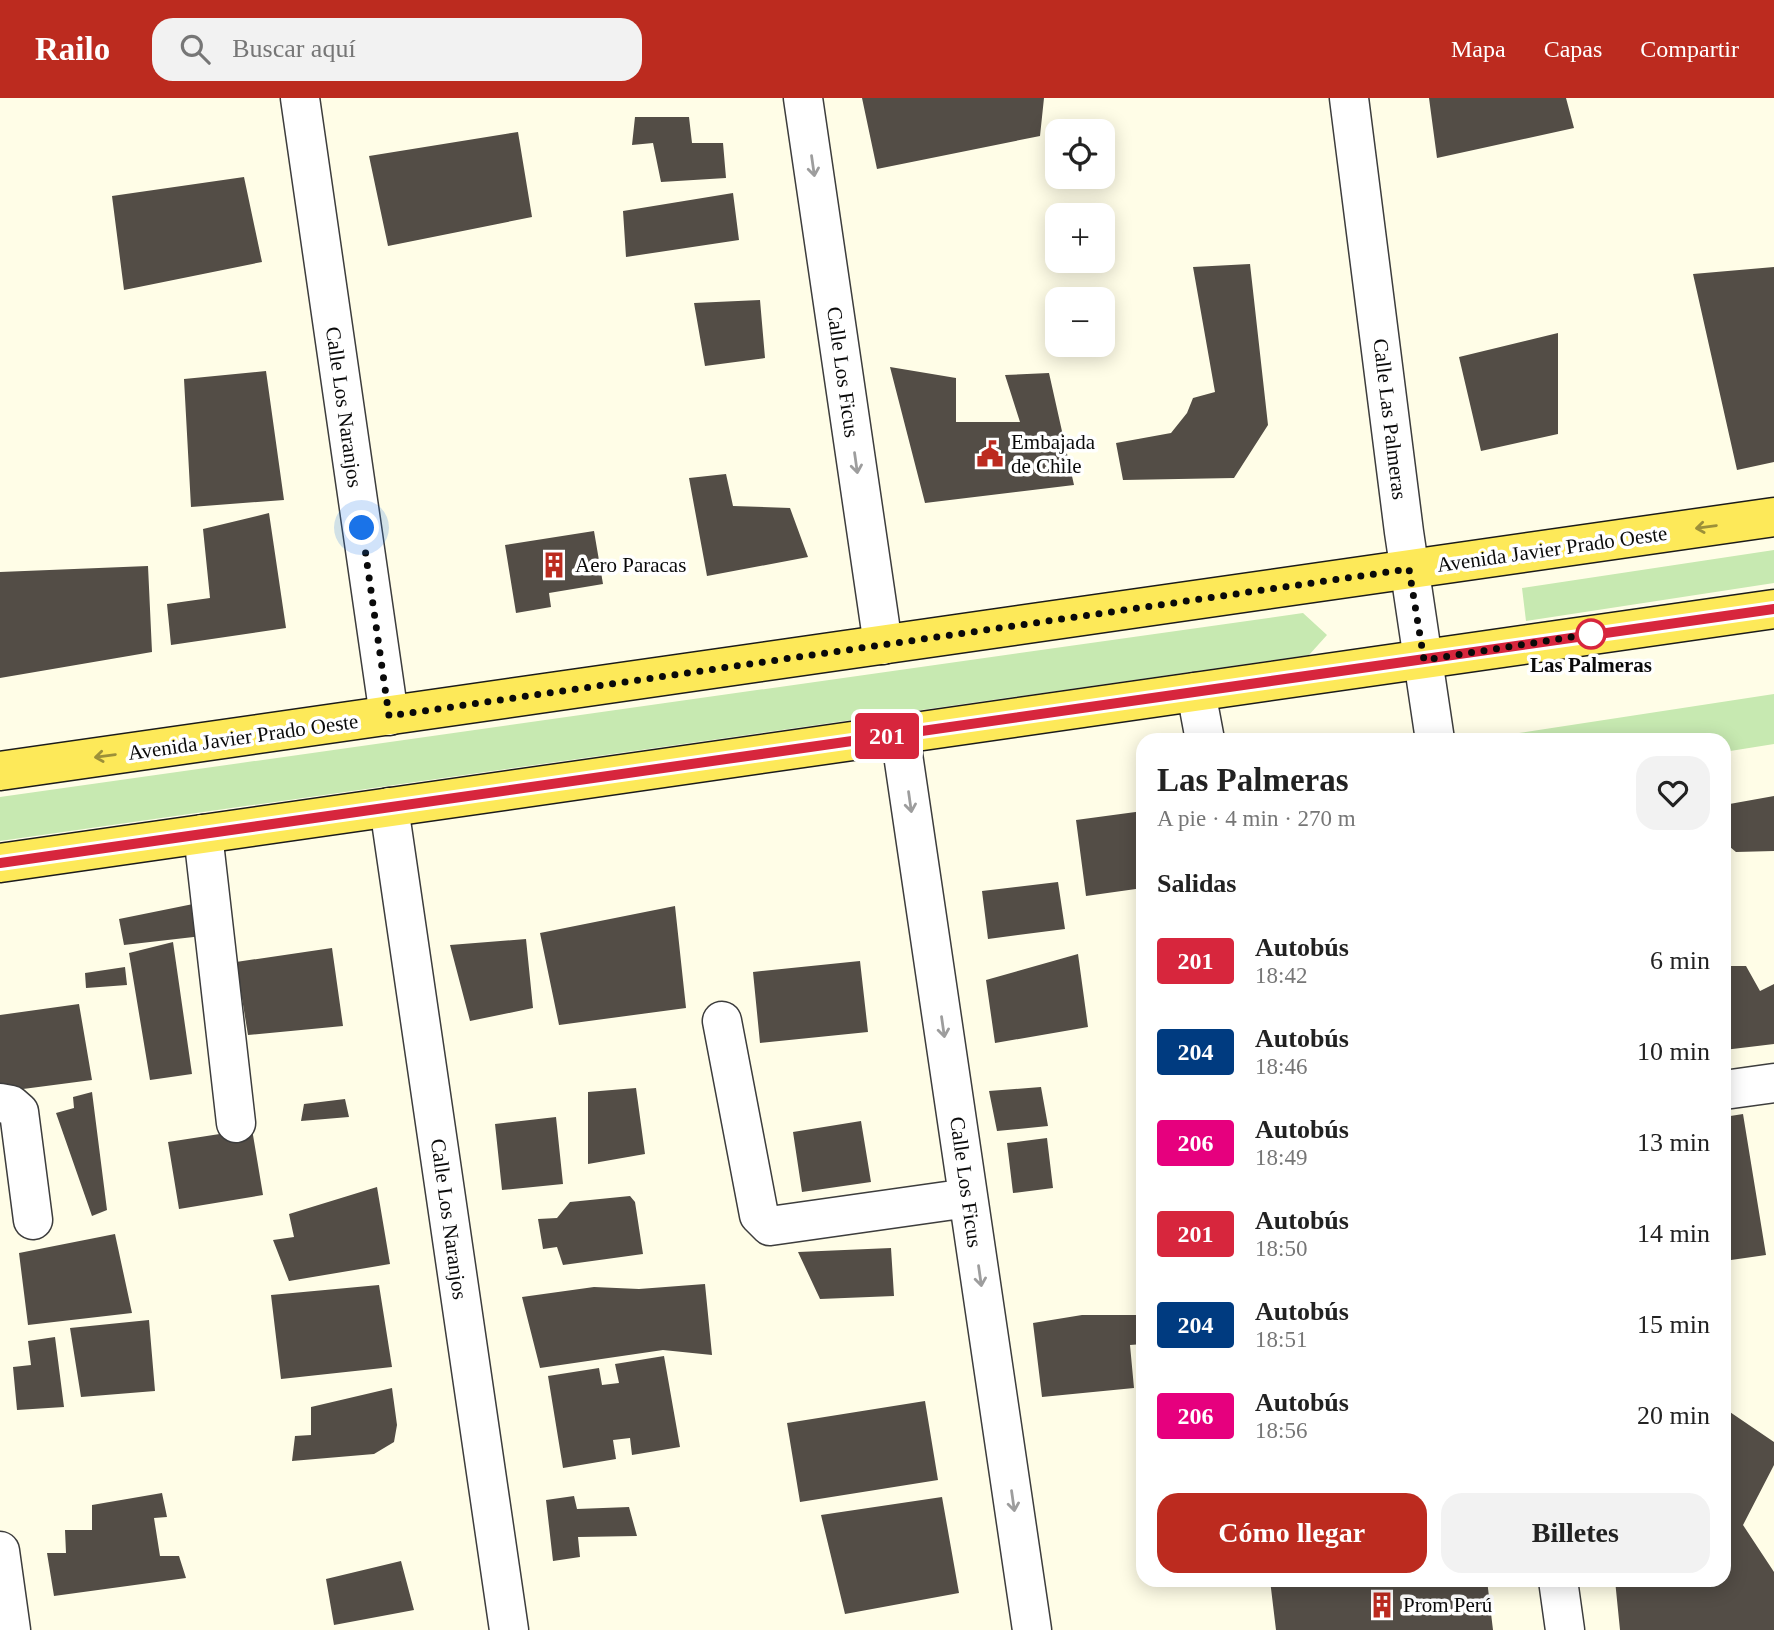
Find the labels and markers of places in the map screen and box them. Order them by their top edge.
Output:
place label: Embajada de Chile [1011,430,1096,478]
public building icon: Embajada de Chile [975,439,1005,469]
building icon: Aero Paracas [539,550,569,580]
place label: Aero Paracas [575,553,686,577]
marker: Las Palmeras [1576,619,1606,649]
place label: Las Palmeras [1530,653,1652,677]
building icon: Prom Perú [1367,1590,1397,1620]
place label: Prom Perú [1403,1593,1493,1617]

